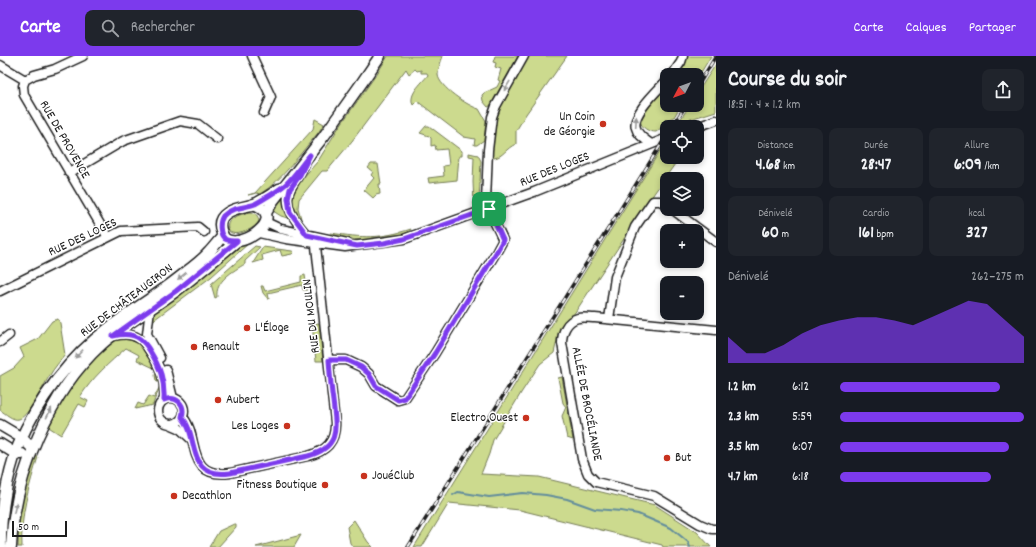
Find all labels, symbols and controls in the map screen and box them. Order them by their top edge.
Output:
search box [85,10,365,46]
text: Carte [20,15,61,42]
icon: search [99,17,121,39]
text: Rechercher [131,17,195,39]
text: Carte [854,18,884,38]
text: Calques [906,18,947,38]
text: Partager [969,18,1016,38]
text: Course du soir [728,65,846,96]
north arrow [660,68,704,112]
map controls [660,68,704,320]
button: share [982,69,1024,111]
one-way arrow [504,80,511,92]
text: 18:51 · 4 × 1.2 km [728,96,800,115]
street label: RUE DE PROVENCE [34,97,94,183]
place label: Un Coin de Géorgie [544,108,595,142]
one-way arrow [633,116,640,129]
marker: Un Coin de Géorgie [598,119,608,129]
button: locate [660,120,704,164]
text: Distance [757,138,793,154]
text: Durée [864,138,888,154]
text: Allure [964,138,989,154]
street label: RUE DES LOGES [517,147,593,193]
text: 4.68 [756,154,781,178]
text: 28:47 [861,154,891,178]
text: 6:09 [954,154,982,178]
text: km [781,159,795,175]
text: /km [982,159,1000,175]
button: layers [660,172,704,216]
pin [472,192,506,226]
icon: arrive [478,198,500,220]
text: Dénivelé [758,206,792,222]
text: Cardio [863,206,889,222]
text: kcal [968,206,985,222]
street label: RUE DES LOGES [46,214,121,262]
text: 60 [761,222,779,246]
text: 161 [858,222,874,246]
text: 327 [966,222,987,246]
button: + [660,224,704,268]
text: m [779,227,789,243]
text: bpm [874,227,894,243]
street label: RUE DE CHÂTEAUGIRON [77,260,177,342]
text: Dénivelé [728,268,769,287]
text: 262–275 m [971,268,1024,287]
one-way arrow [176,271,187,280]
button: − [660,276,704,320]
street label: RUE DU MOULIN [298,278,326,354]
place label: L'Éloge [255,319,289,338]
marker: L'Éloge [242,323,252,333]
place label: Renault [202,338,240,357]
marker: Renault [189,342,199,352]
street label: ALLÉE DE BROCÉLIANDE [566,345,606,463]
one-way arrow [74,349,84,359]
text: 1.2 km [728,378,756,397]
text: 6:12 [792,378,809,397]
place label: Aubert [226,391,260,410]
marker: Aubert [213,395,223,405]
one-way arrow [46,407,53,419]
text: 2.3 km [728,408,759,427]
text: 5:59 [792,408,812,427]
place label: Electro Ouest [451,409,518,428]
marker: Electro Ouest [521,413,531,423]
place label: Les Loges [232,417,279,436]
marker: Les Loges [282,421,292,431]
text: 3.5 km [728,438,759,457]
text: 6:07 [792,438,813,457]
place label: But [675,449,692,468]
marker: But [662,453,672,463]
place label: JouéClub [372,467,415,486]
text: 4.7 km [728,468,758,487]
text: 6:18 [792,468,809,487]
marker: JouéClub [359,471,369,481]
place label: Fitness Boutique [237,476,317,495]
marker: Fitness Boutique [320,480,330,490]
place label: Decathlon [182,487,231,506]
marker: Decathlon [169,491,179,501]
one-way arrow [13,502,19,515]
scale bar [12,519,67,538]
text: 50 m [18,520,39,536]

